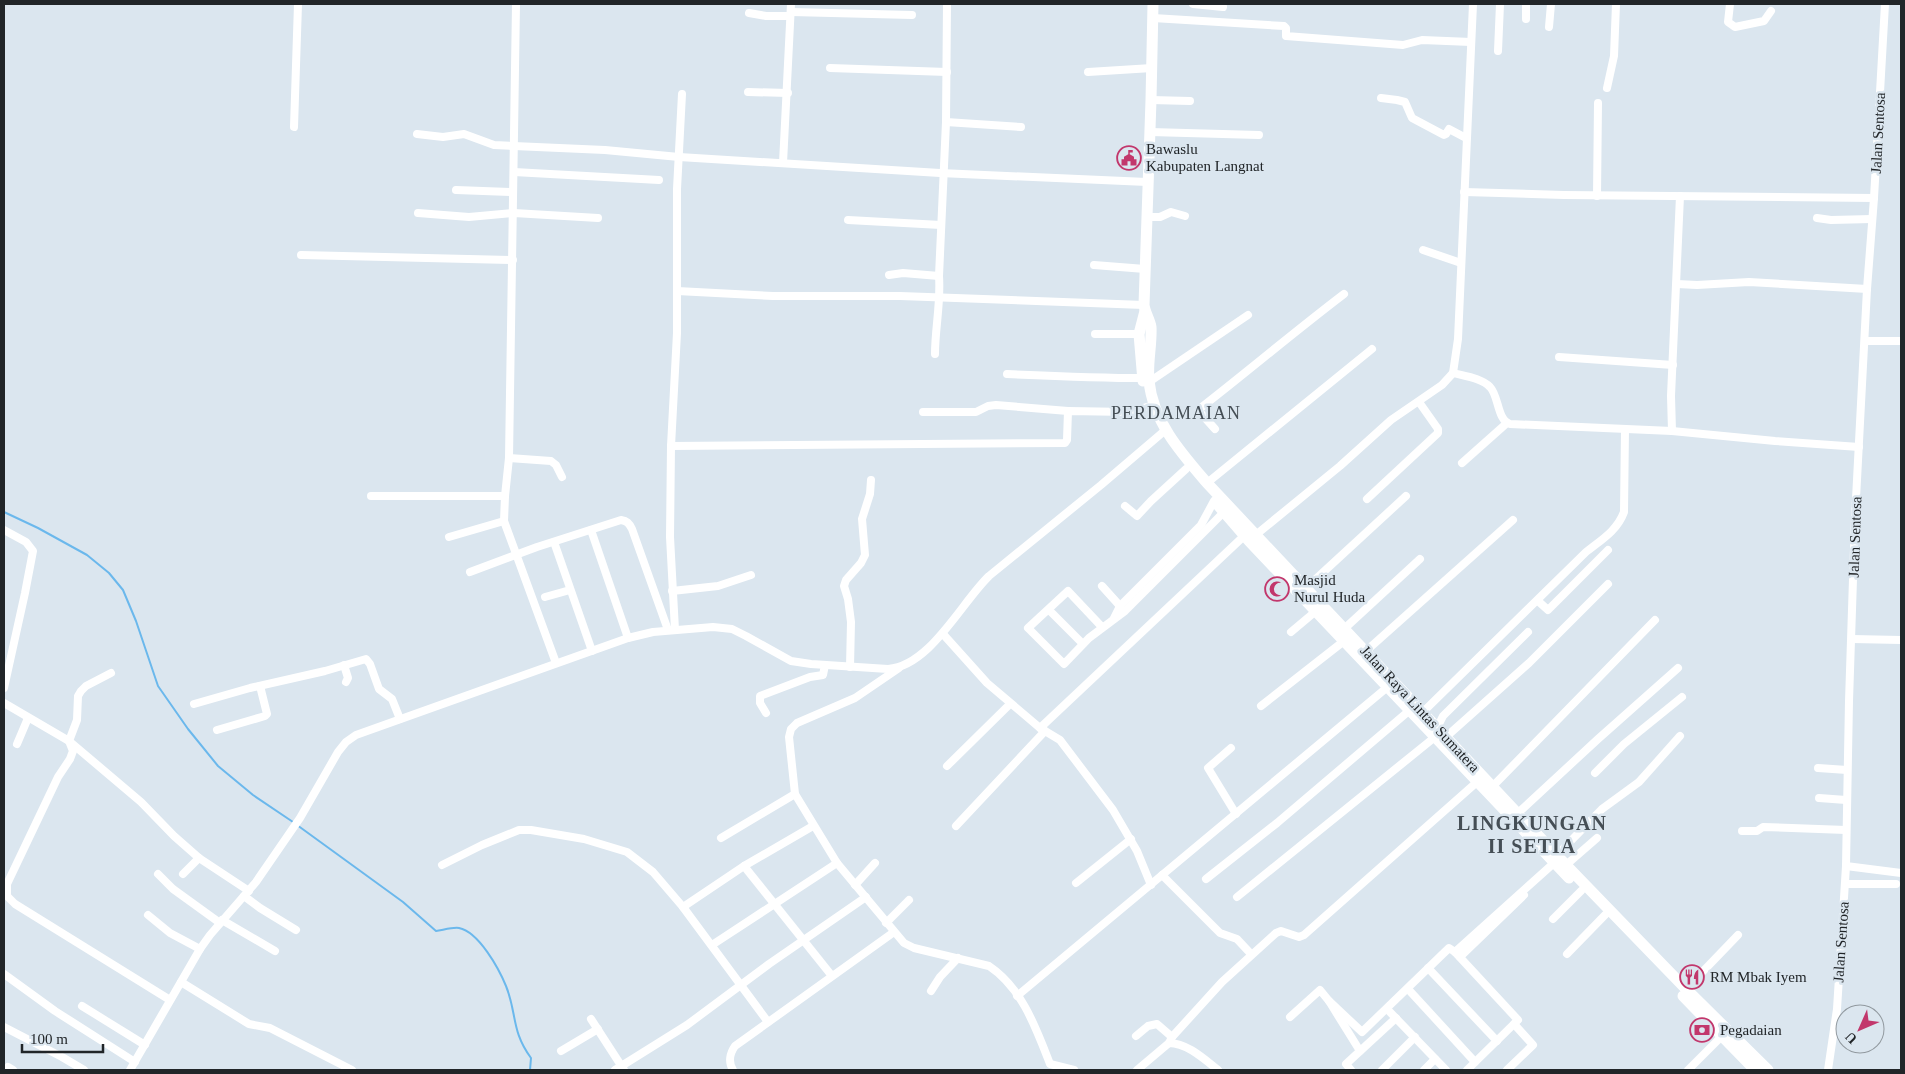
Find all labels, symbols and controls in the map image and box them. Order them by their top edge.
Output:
street label: Jalan Sentosa [1868,92,1888,174]
place label: Bawaslu Kabupaten Langnat [1146,141,1265,174]
public building icon: Bawaslu Kabupaten Langnat [1116,145,1142,171]
district label: PERDAMAIAN [1111,403,1241,423]
street label: Jalan Sentosa [1846,496,1864,578]
place label: Masjid Nurul Huda [1294,572,1366,605]
mosque icon: Masjid Nurul Huda [1264,576,1290,602]
street label: Jalan Raya Lintas Sumatera [1357,642,1483,776]
district label: LINGKUNGAN II SETIA [1457,812,1607,857]
street label: Jalan Sentosa [1830,901,1852,983]
restaurant icon: RM Mbak Iyem [1679,964,1705,990]
place label: RM Mbak Iyem [1710,969,1807,985]
north arrow [1835,1004,1885,1054]
bank icon: Pegadaian [1689,1017,1715,1043]
scale bar [22,1022,104,1054]
place label: Pegadaian [1720,1022,1782,1038]
text: U [1842,1029,1860,1047]
text: 100 m [30,1031,68,1047]

